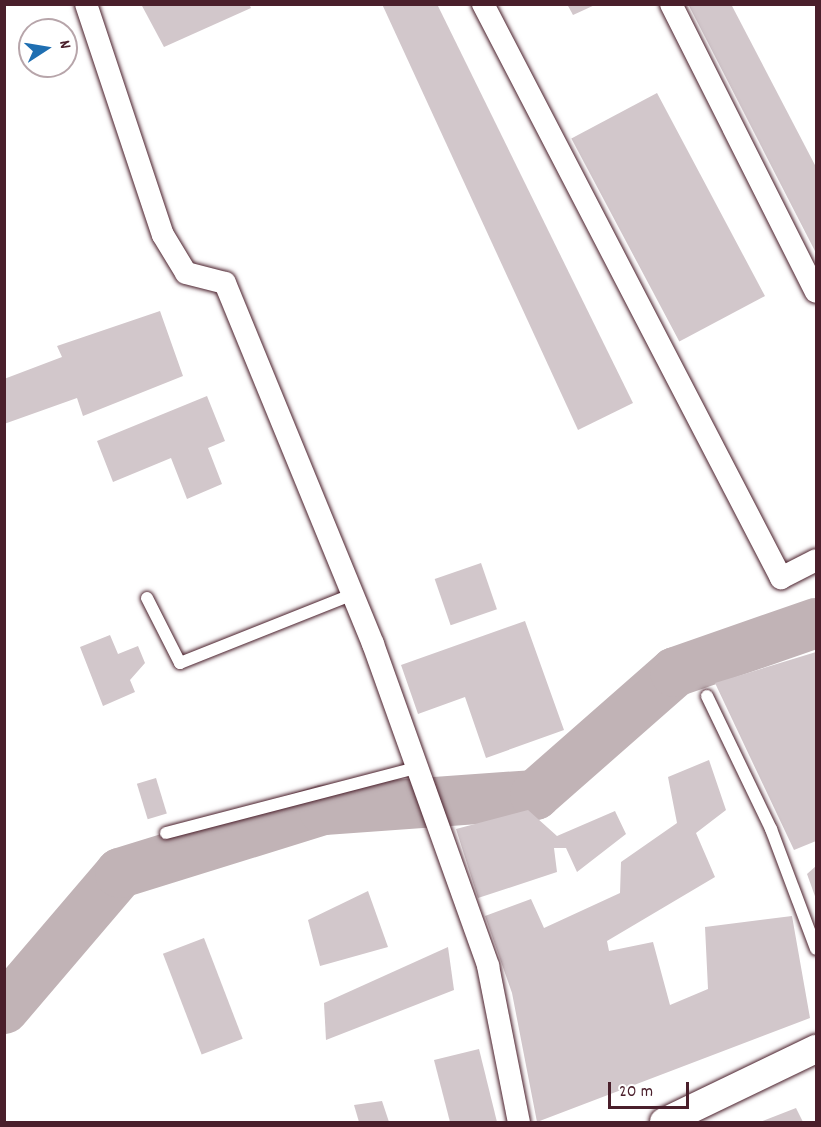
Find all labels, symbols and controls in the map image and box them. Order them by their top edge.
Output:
north arrow [18,18,78,78]
text: N [52,38,76,51]
scale bar [611,1070,692,1108]
text: 20 m [619,1080,653,1105]

